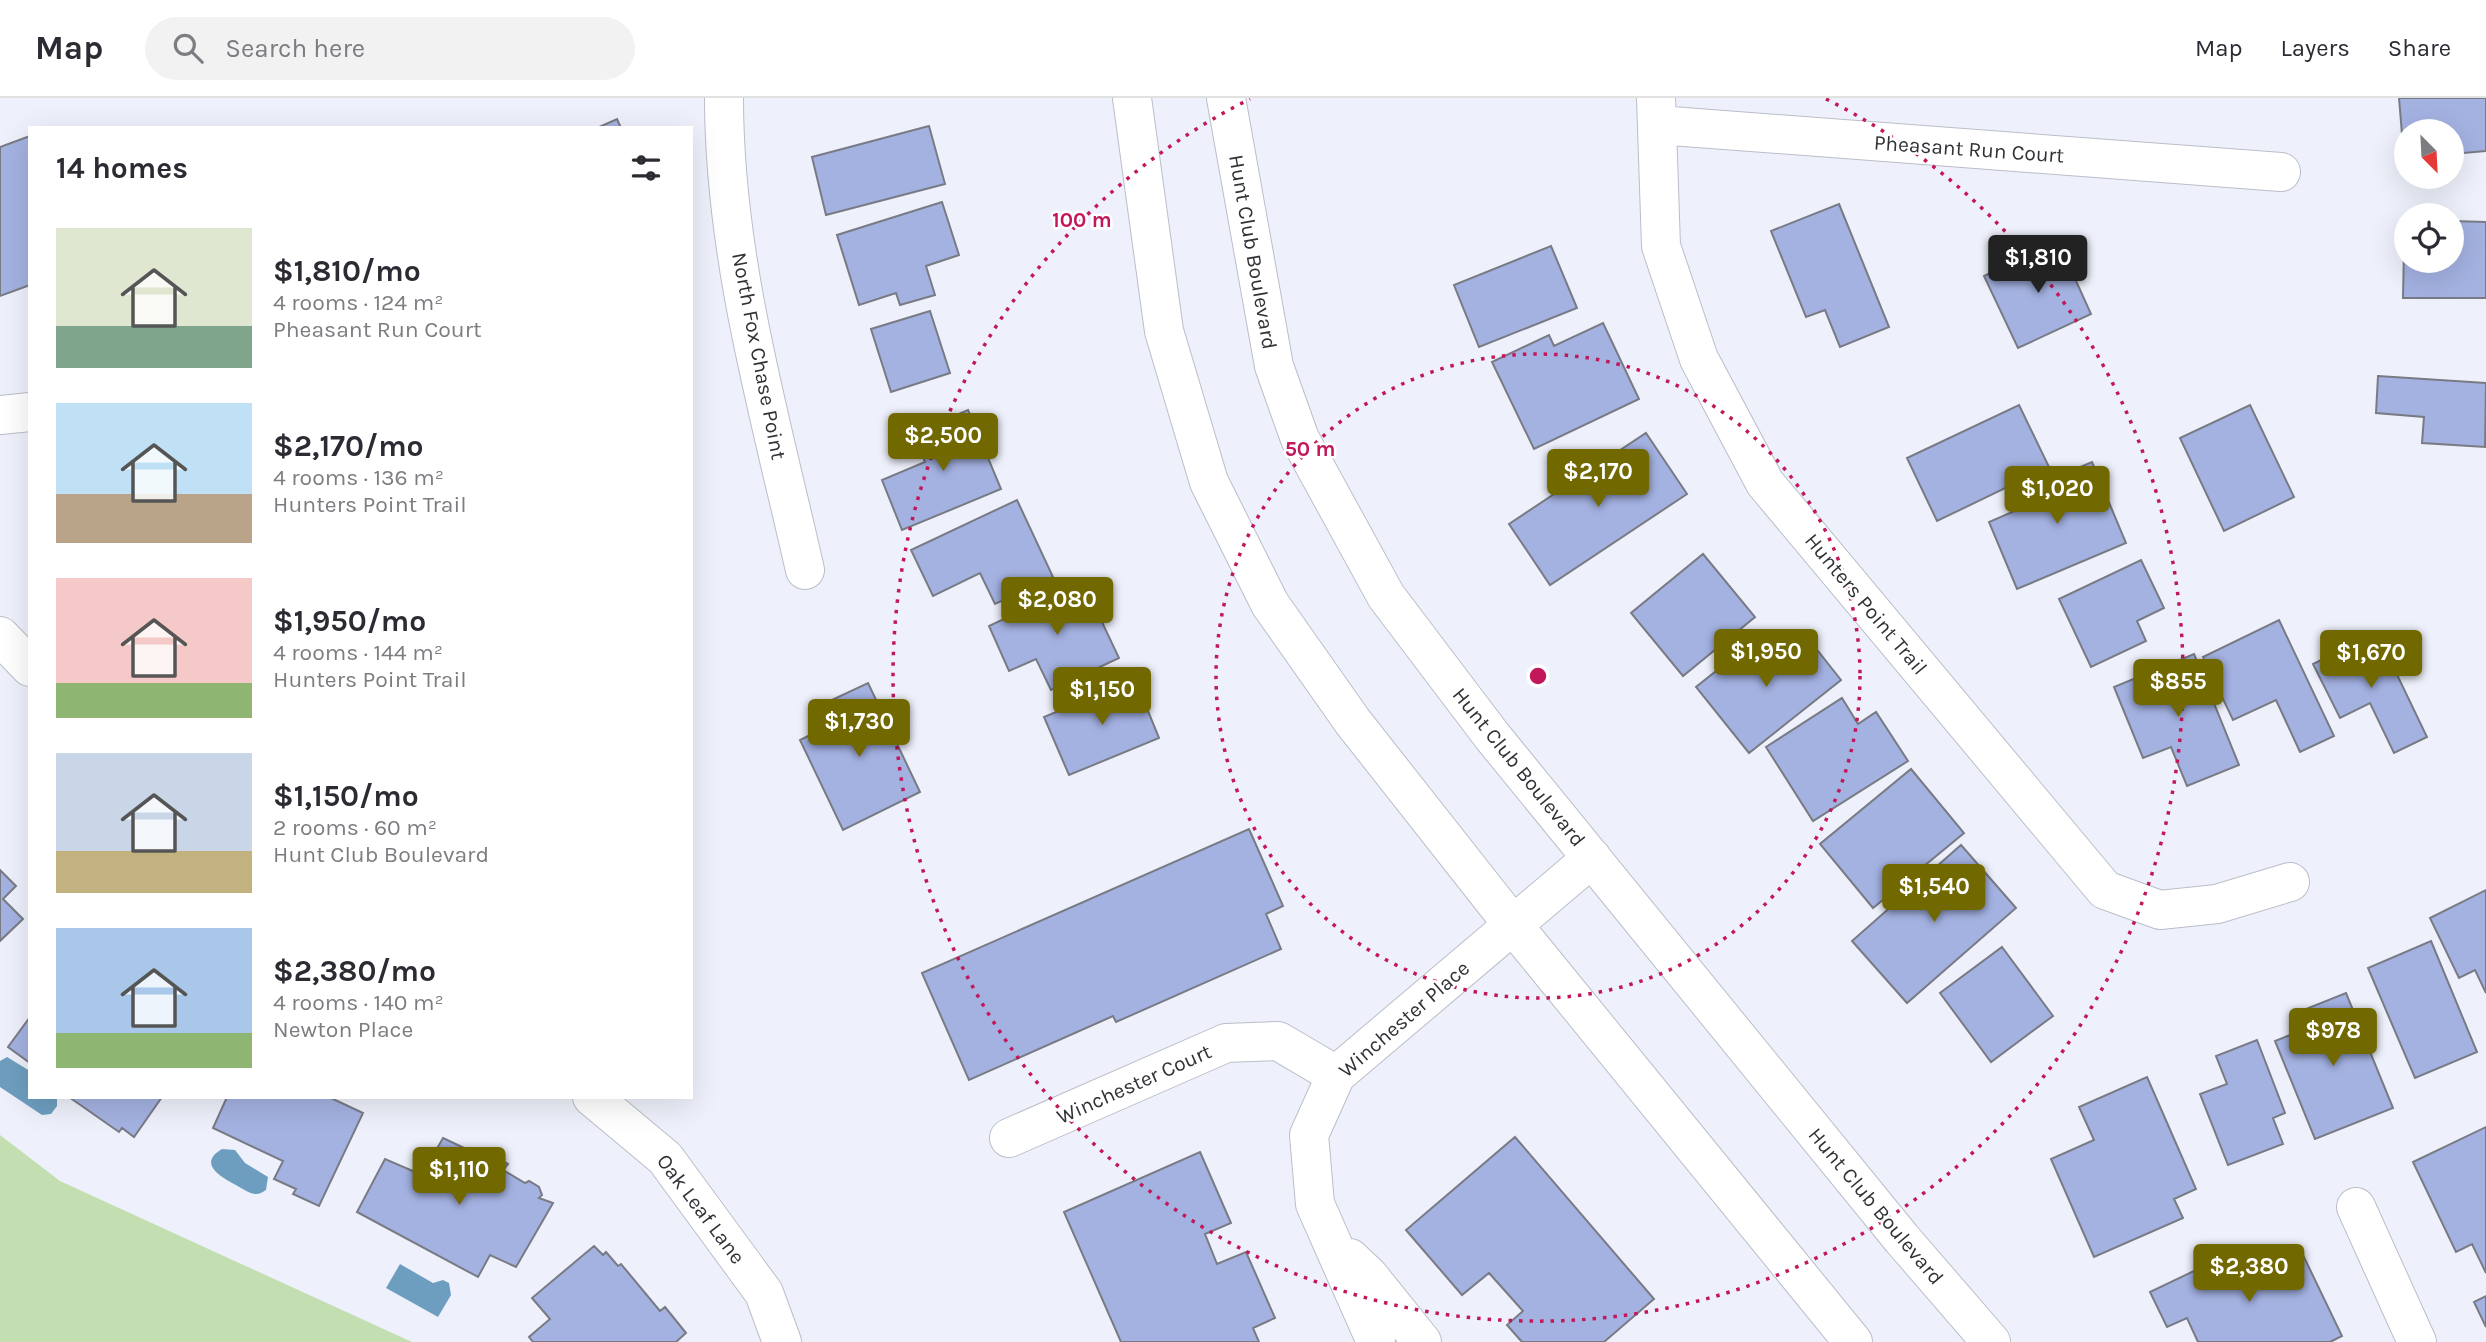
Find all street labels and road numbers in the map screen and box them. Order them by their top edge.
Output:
street label: Pheasant Run Court [1873,130,2065,168]
street label: Hunt Club Boulevard [1224,153,1282,351]
street label: North Fox Chase Point [727,250,791,462]
street label: Hunters Point Trail [1800,529,1932,679]
street label: Hunt Club Boulevard [1448,683,1590,851]
street label: Winchester Place [1334,956,1474,1082]
street label: Winchester Court [1053,1039,1215,1129]
street label: Hunt Club Boulevard [1803,1123,1949,1289]
street label: Oak Leaf Lane [652,1149,750,1269]

